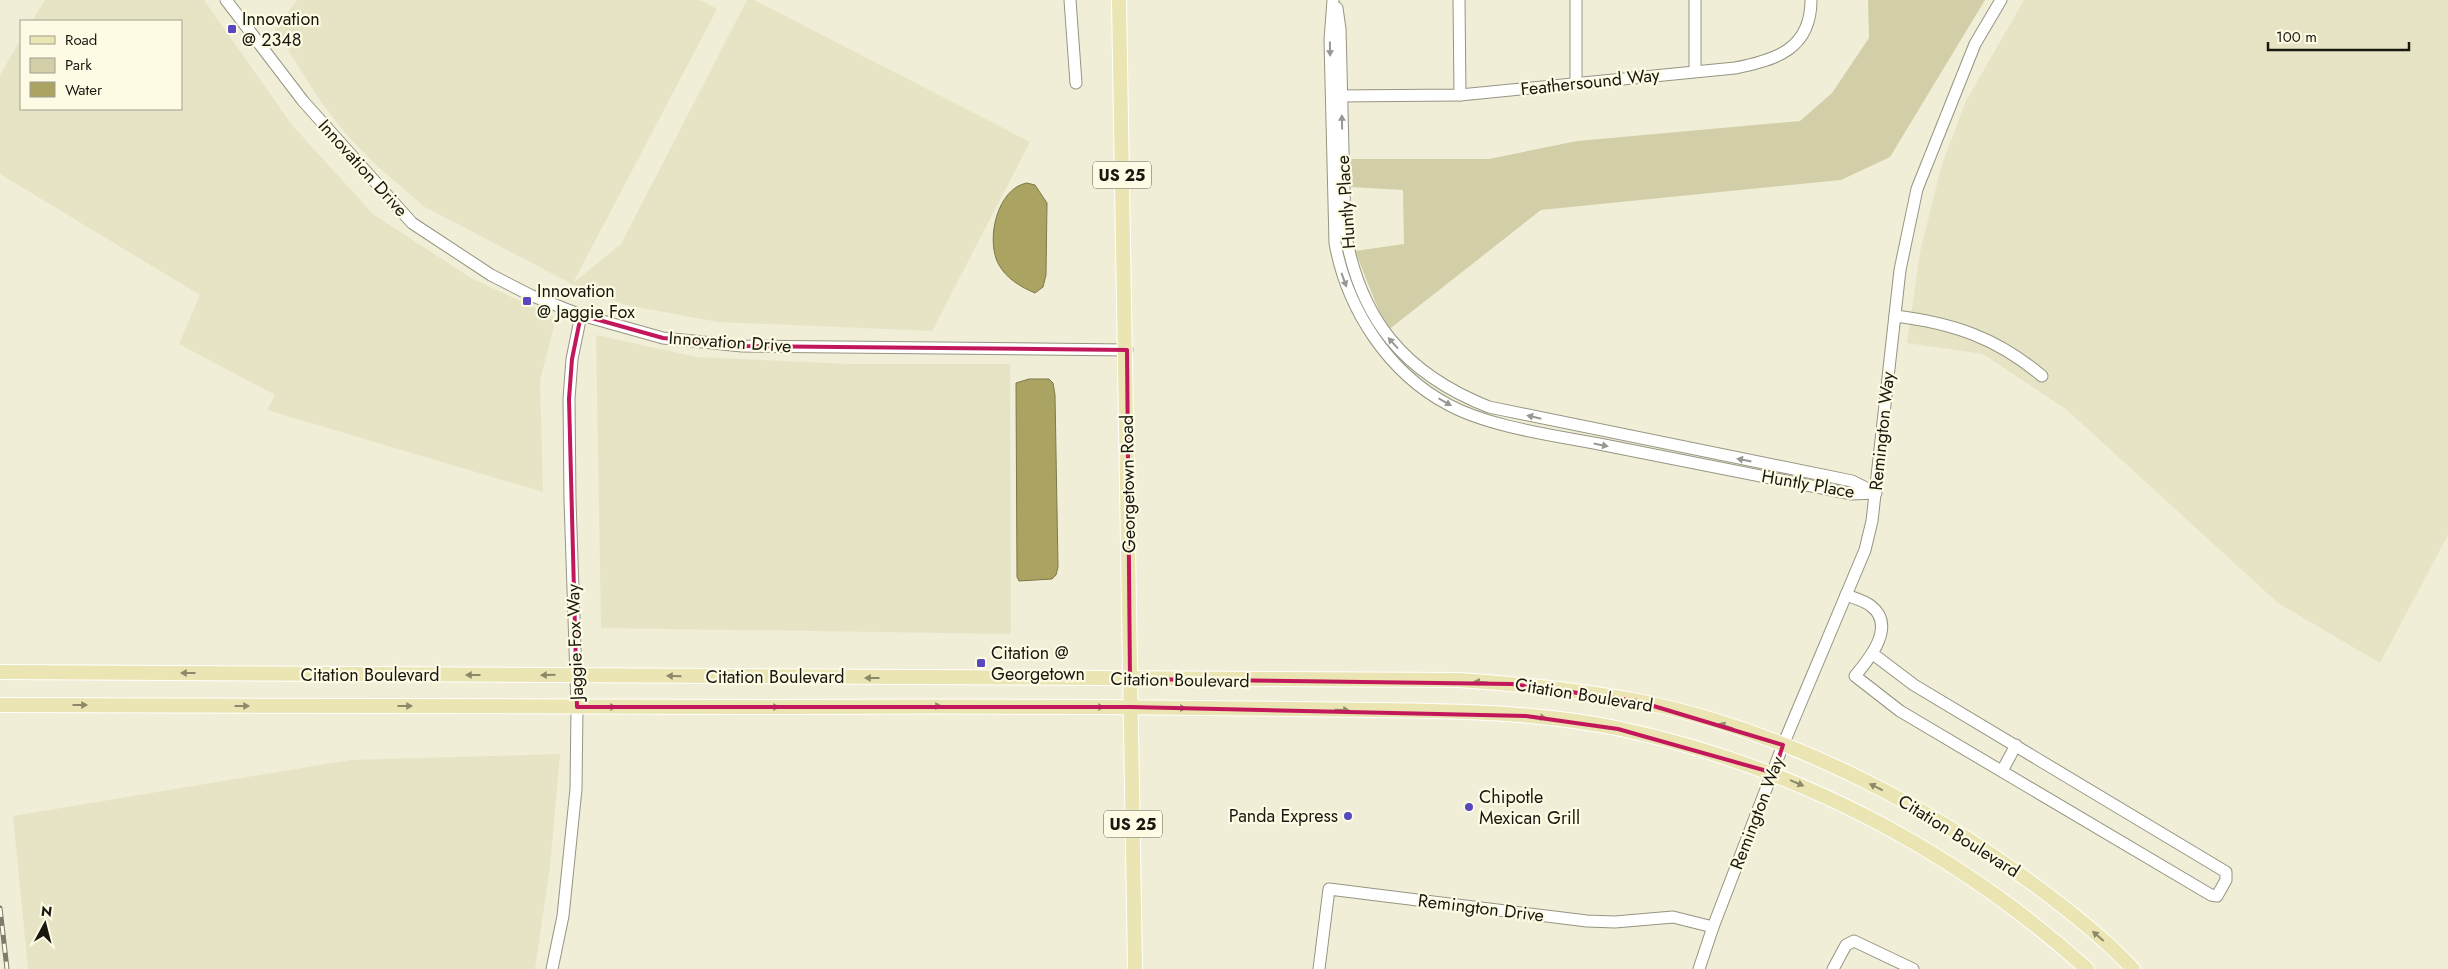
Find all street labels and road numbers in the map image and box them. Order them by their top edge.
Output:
street label: Feathersound Way [1519,62,1661,102]
street label: Innovation Drive [312,114,414,222]
street label: Huntly Place [1330,154,1362,250]
road number: US 25 [1093,162,1151,188]
street label: Innovation Drive [668,325,792,359]
street label: Remington Way [1863,370,1901,492]
street label: Georgetown Road [1114,415,1142,553]
street label: Huntly Place [1759,463,1857,505]
street label: Jaggie Fox Way [560,583,590,703]
street label: Citation Boulevard [300,662,440,688]
street label: Citation Boulevard [705,664,845,690]
street label: Citation Boulevard [1110,666,1250,694]
street label: Citation Boulevard [1513,671,1655,719]
street label: Remington Way [1723,753,1791,873]
street label: Citation Boulevard [1893,788,2025,884]
road number: US 25 [1104,811,1162,838]
street label: Remington Drive [1416,887,1546,929]

